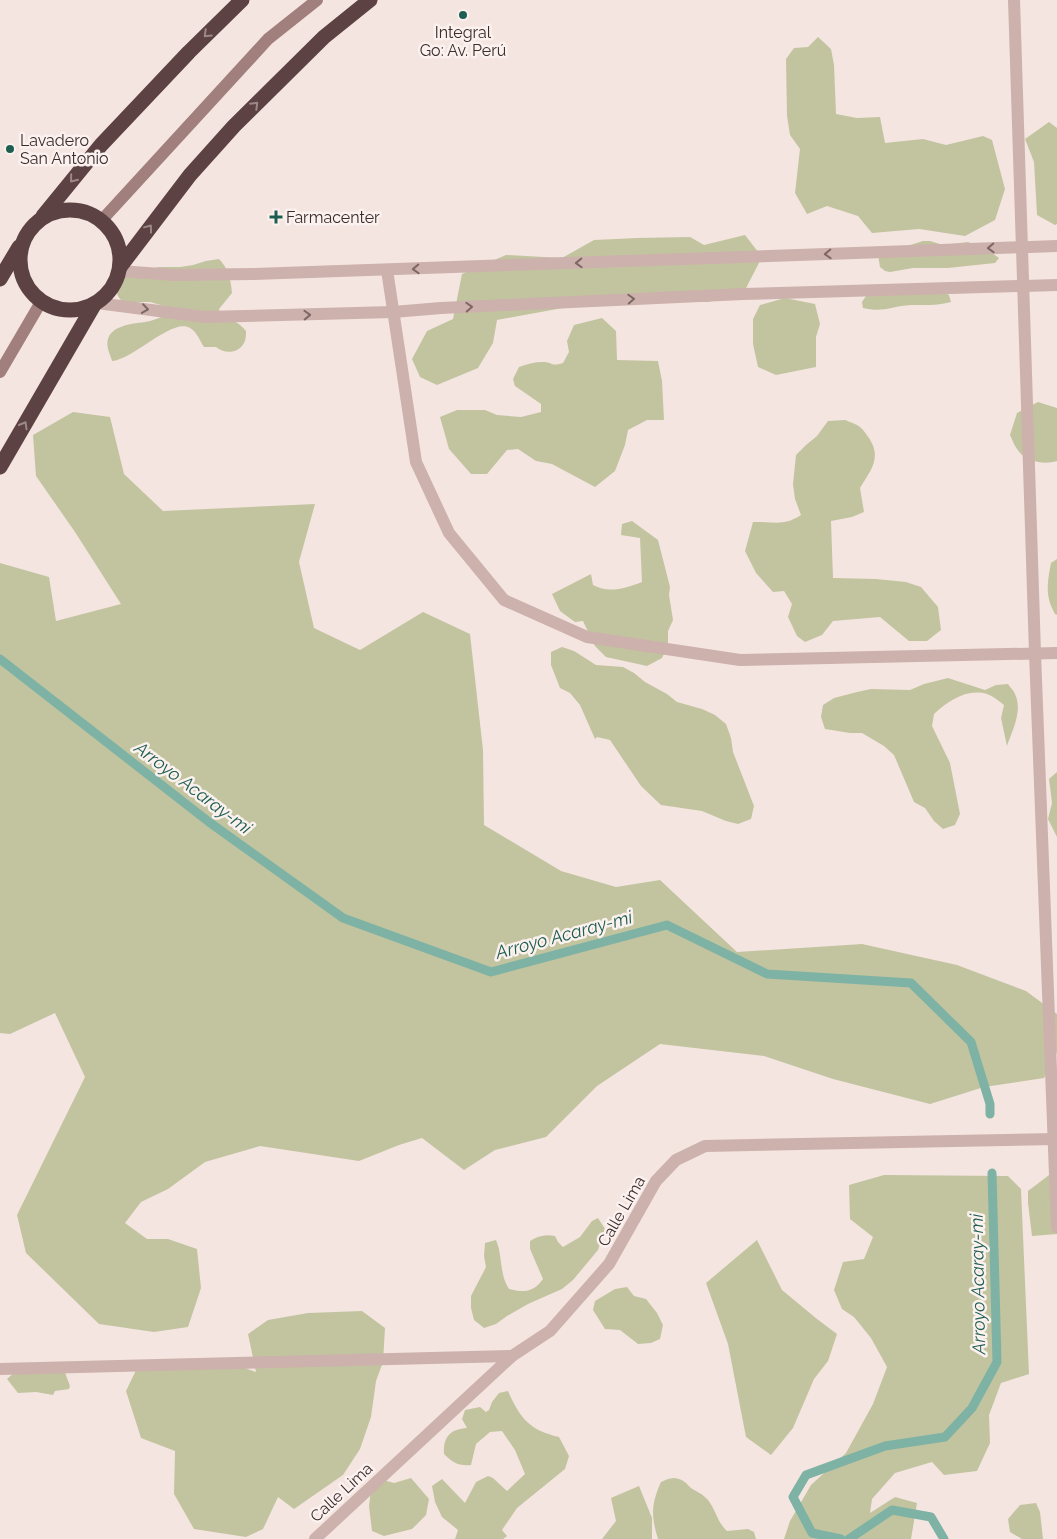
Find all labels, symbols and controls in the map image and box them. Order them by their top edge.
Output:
marker: Integral Go: Av. Perú [457,9,469,21]
place label: Integral Go: Av. Perú [420,23,506,60]
one-way arrow [204,28,213,37]
one-way arrow [249,102,258,111]
place label: Lavadero San Antonio [20,131,108,168]
marker: Lavadero San Antonio [4,143,16,155]
one-way arrow [71,173,79,182]
place label: Farmacenter [286,208,380,227]
marker: Farmacenter [270,211,282,223]
one-way arrow [143,224,152,234]
one-way arrow [987,242,995,253]
one-way arrow [824,248,832,259]
one-way arrow [574,257,582,268]
one-way arrow [412,263,420,274]
one-way arrow [628,294,636,305]
one-way arrow [465,301,473,312]
one-way arrow [141,303,149,314]
one-way arrow [303,309,311,320]
one-way arrow [18,421,28,430]
water label: Arroyo Acaray-mi [130,736,257,839]
water label: Arroyo Acaray-mi [492,906,636,963]
street label: Calle Lima [594,1173,649,1250]
water label: Arroyo Acaray-mi [966,1212,989,1356]
street label: Calle Lima [306,1459,376,1526]

